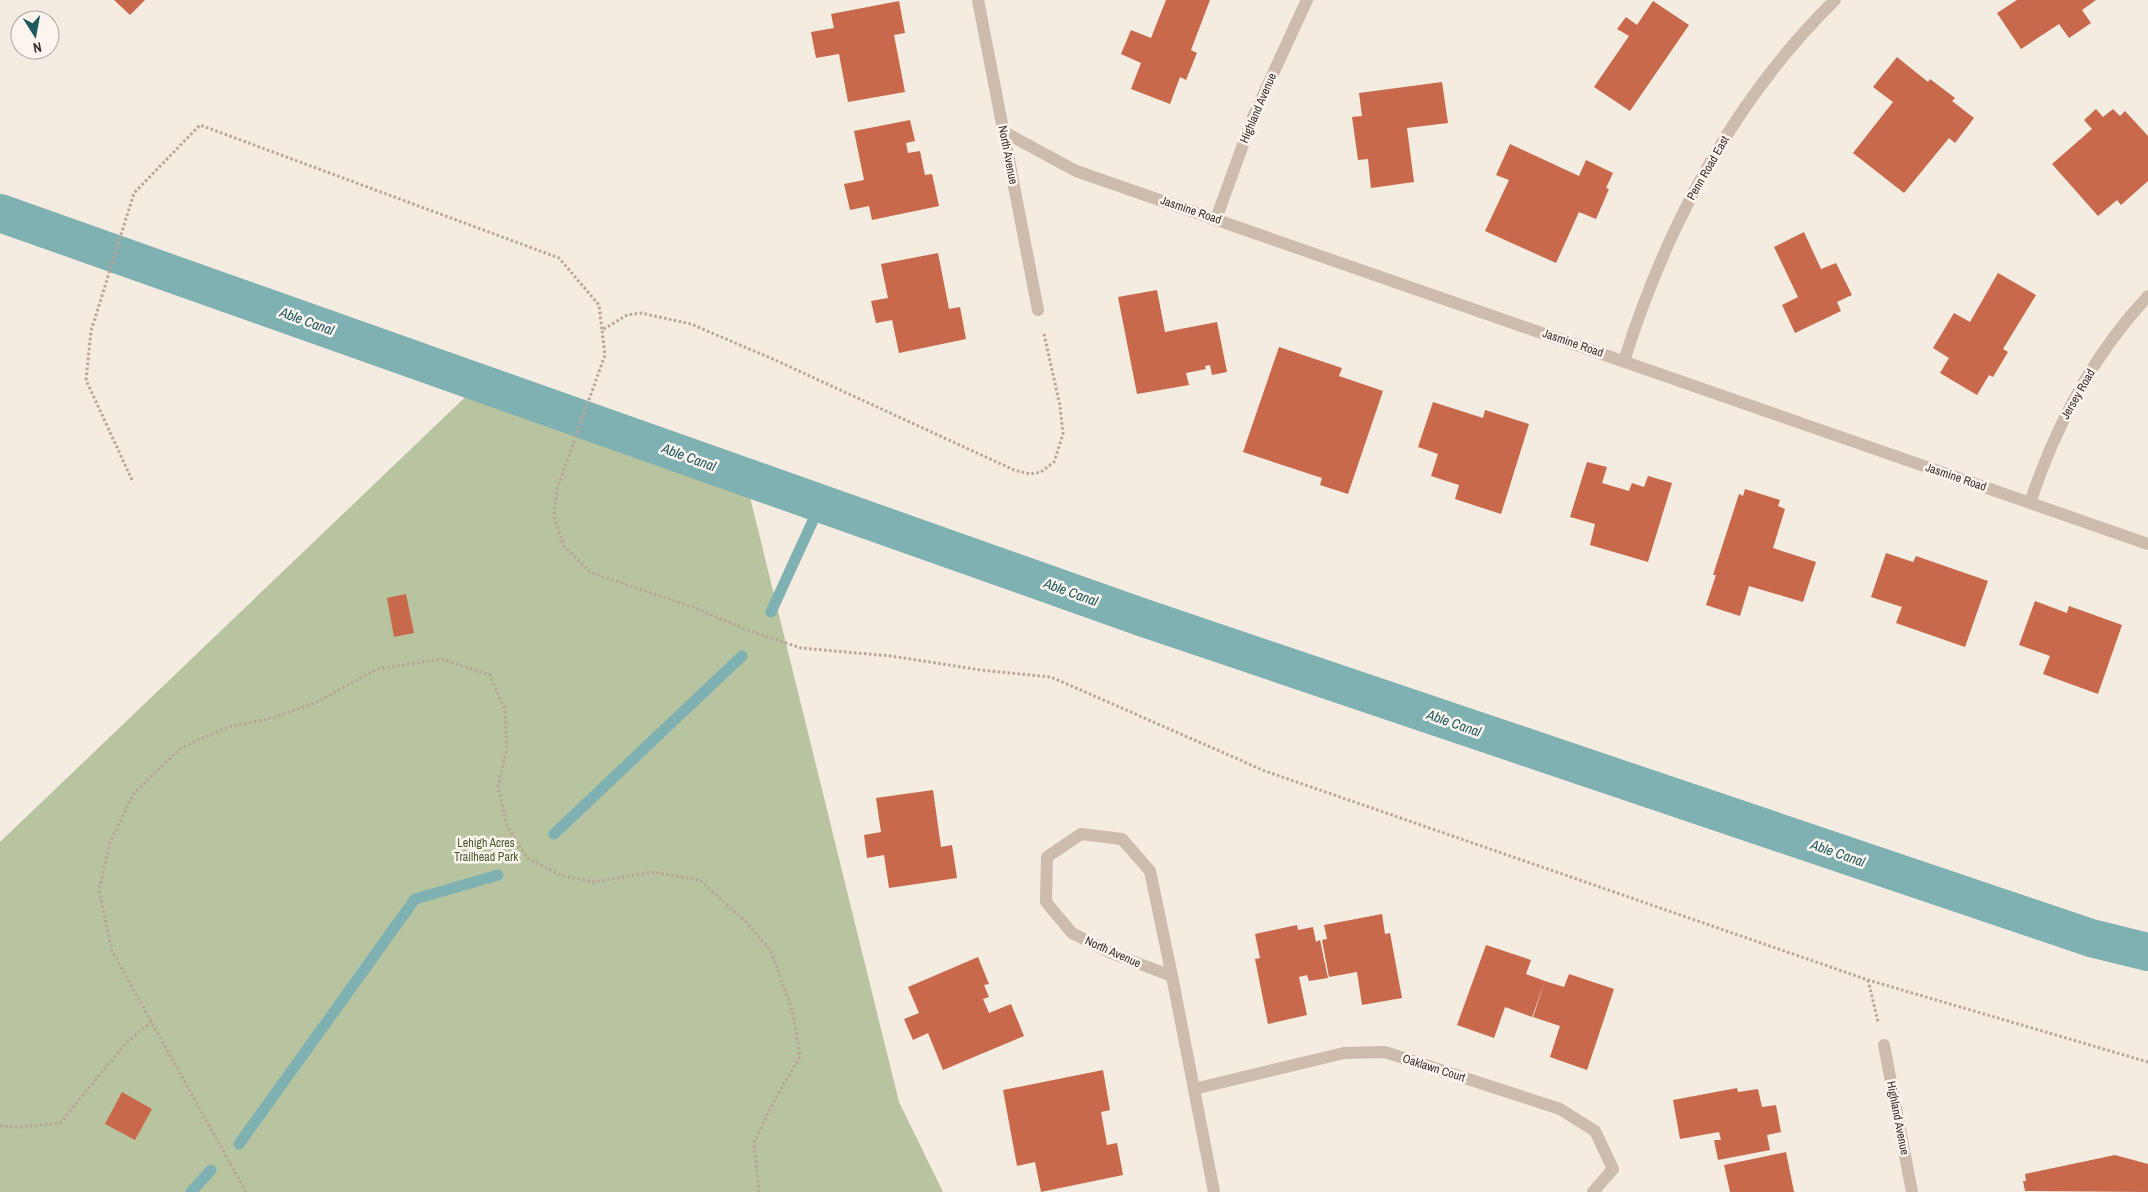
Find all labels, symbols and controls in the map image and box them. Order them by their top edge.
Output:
north arrow [10,10,60,60]
text: N [32,38,43,57]
street label: Highland Avenue [1236,70,1280,146]
street label: North Avenue [994,124,1022,186]
street label: Penn Road East [1683,133,1733,203]
street label: Jasmine Road [1158,192,1224,228]
water label: Able Canal [277,303,337,339]
street label: Jasmine Road [1540,325,1606,361]
street label: Jersey Road [2057,366,2099,422]
water label: Able Canal [659,439,719,475]
street label: Jasmine Road [1923,459,1989,495]
water label: Able Canal [1041,574,1101,610]
water label: Able Canal [1424,705,1484,741]
park label: Lehigh Acres Trailhead Park [454,835,518,865]
water label: Able Canal [1808,835,1868,871]
street label: North Avenue [1083,933,1143,971]
street label: Oaklawn Court [1401,1050,1468,1086]
street label: Highland Avenue [1883,1080,1913,1156]

